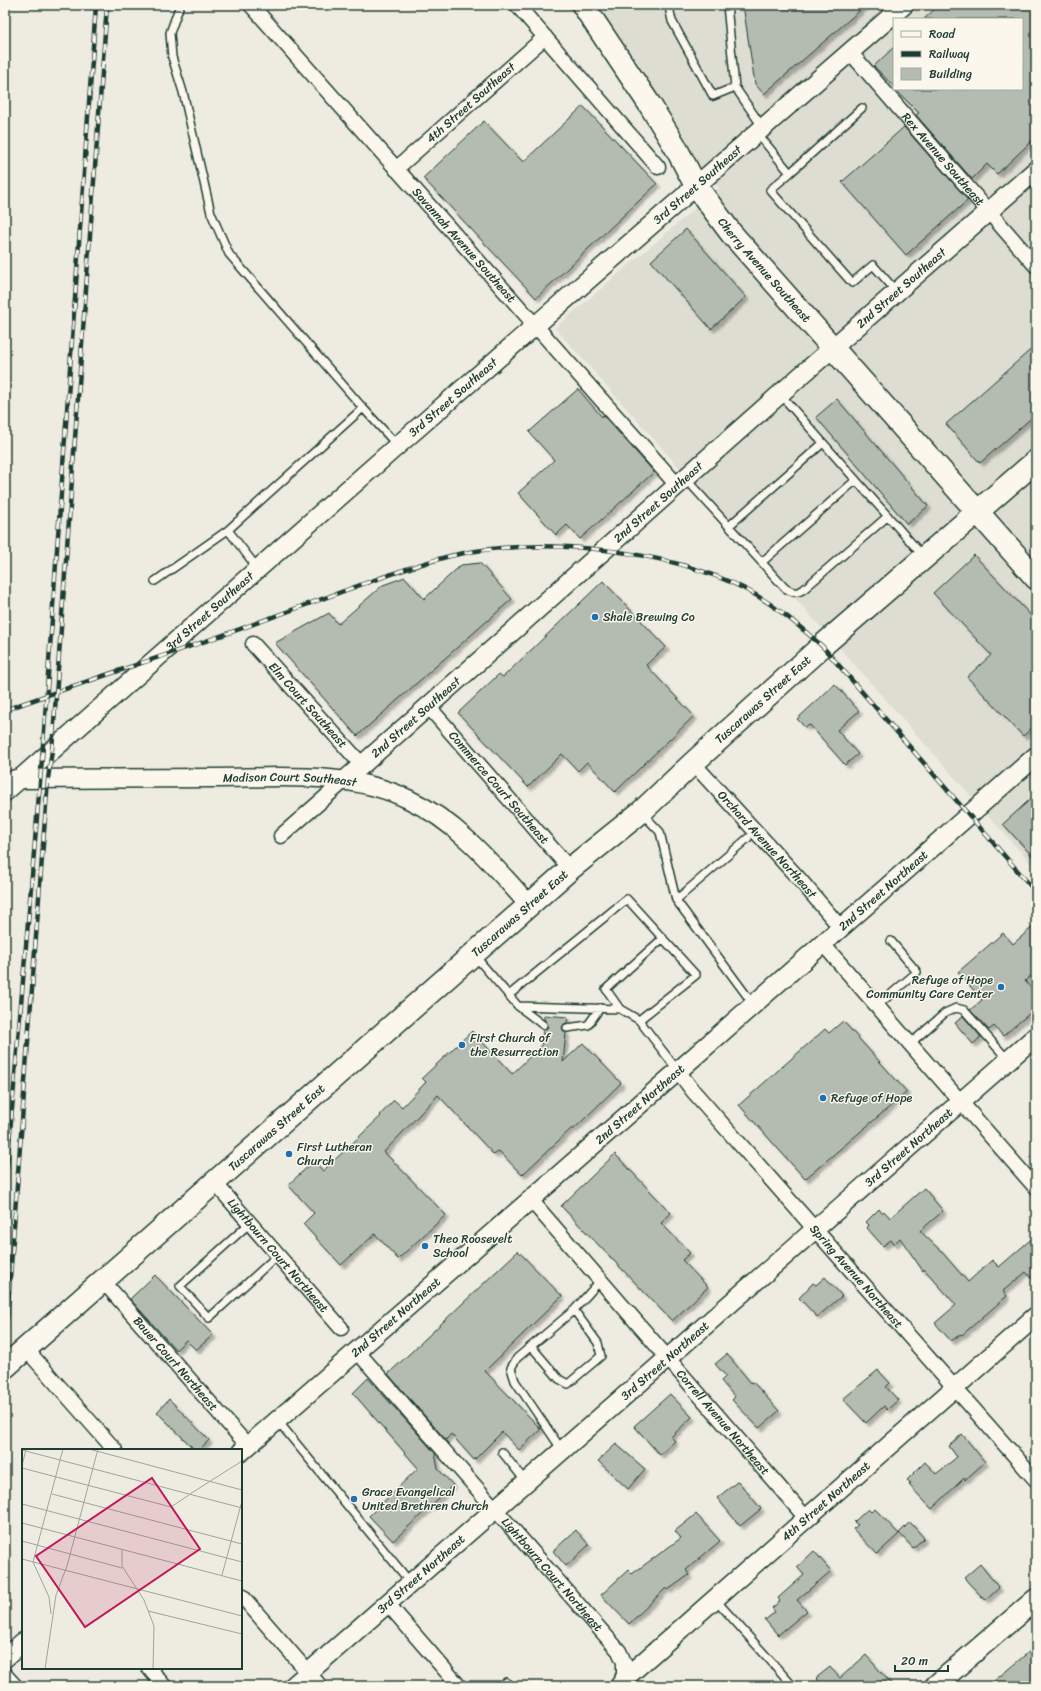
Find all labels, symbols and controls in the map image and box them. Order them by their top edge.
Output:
legend [893,18,1023,90]
text: Road [929,23,956,45]
text: Railway [929,43,970,65]
street label: 4th Street Southeast [421,56,522,149]
text: Building [929,63,972,85]
street label: Rex Avenue Southeast [896,107,990,211]
street label: 3rd Street Southeast [648,139,748,230]
street label: Savannah Avenue Southeast [406,182,522,308]
street label: Cherry Avenue Southeast [712,213,817,328]
street label: 2nd Street Southeast [851,241,952,334]
street label: 3rd Street Southeast [403,351,504,443]
street label: 2nd Street Southeast [608,455,709,548]
street label: 3rd Street Southeast [160,565,260,657]
place label: Shale Brewing Co [603,606,695,628]
marker: Shale Brewing Co [590,612,600,622]
street label: Tuscarawas Street East [710,650,816,749]
street label: Elm Court Southeast [263,657,353,753]
street label: 2nd Street Southeast [366,670,467,764]
street label: Commerce Court Southeast [443,726,555,849]
street label: Madison Court Southeast [223,766,360,794]
street label: Orchard Avenue Northeast [712,785,823,904]
street label: 2nd Street Northeast [833,845,933,936]
street label: Tuscarawas Street East [466,864,573,963]
place label: Refuge of Hope Community Care Center [866,969,994,1005]
marker: Refuge of Hope Community Care Center [996,982,1006,992]
place label: First Church of the Resurrection [470,1027,559,1063]
marker: First Church of the Resurrection [457,1040,467,1050]
street label: 2nd Street Northeast [590,1059,690,1150]
street label: Tuscarawas Street East [223,1078,330,1177]
place label: Refuge of Hope [831,1087,913,1109]
marker: Refuge of Hope [818,1093,828,1103]
street label: 3rd Street Northeast [859,1102,958,1193]
place label: First Lutheran Church [297,1136,372,1172]
marker: First Lutheran Church [284,1149,294,1159]
street label: Lightbourn Court Northeast [222,1193,334,1318]
street label: Spring Avenue Northeast [804,1219,909,1334]
place label: Theo Roosevelt School [433,1228,512,1264]
marker: Theo Roosevelt School [420,1241,430,1251]
street label: 2nd Street Northeast [345,1272,446,1363]
street label: Bauer Court Northeast [128,1311,224,1416]
street label: 3rd Street Northeast [615,1316,714,1406]
street label: Correll Avenue Northeast [671,1364,775,1480]
inset map [22,1449,242,1669]
street label: 4th Street Northeast [776,1455,876,1547]
place label: Grace Evangelical United Brethren Church [362,1481,488,1517]
marker: Grace Evangelical United Brethren Church [349,1494,359,1504]
street label: Lightbourn Court Northeast [496,1512,609,1637]
street label: 3rd Street Northeast [372,1529,470,1619]
scale bar [895,1647,948,1673]
text: 20 m [901,1650,928,1672]

